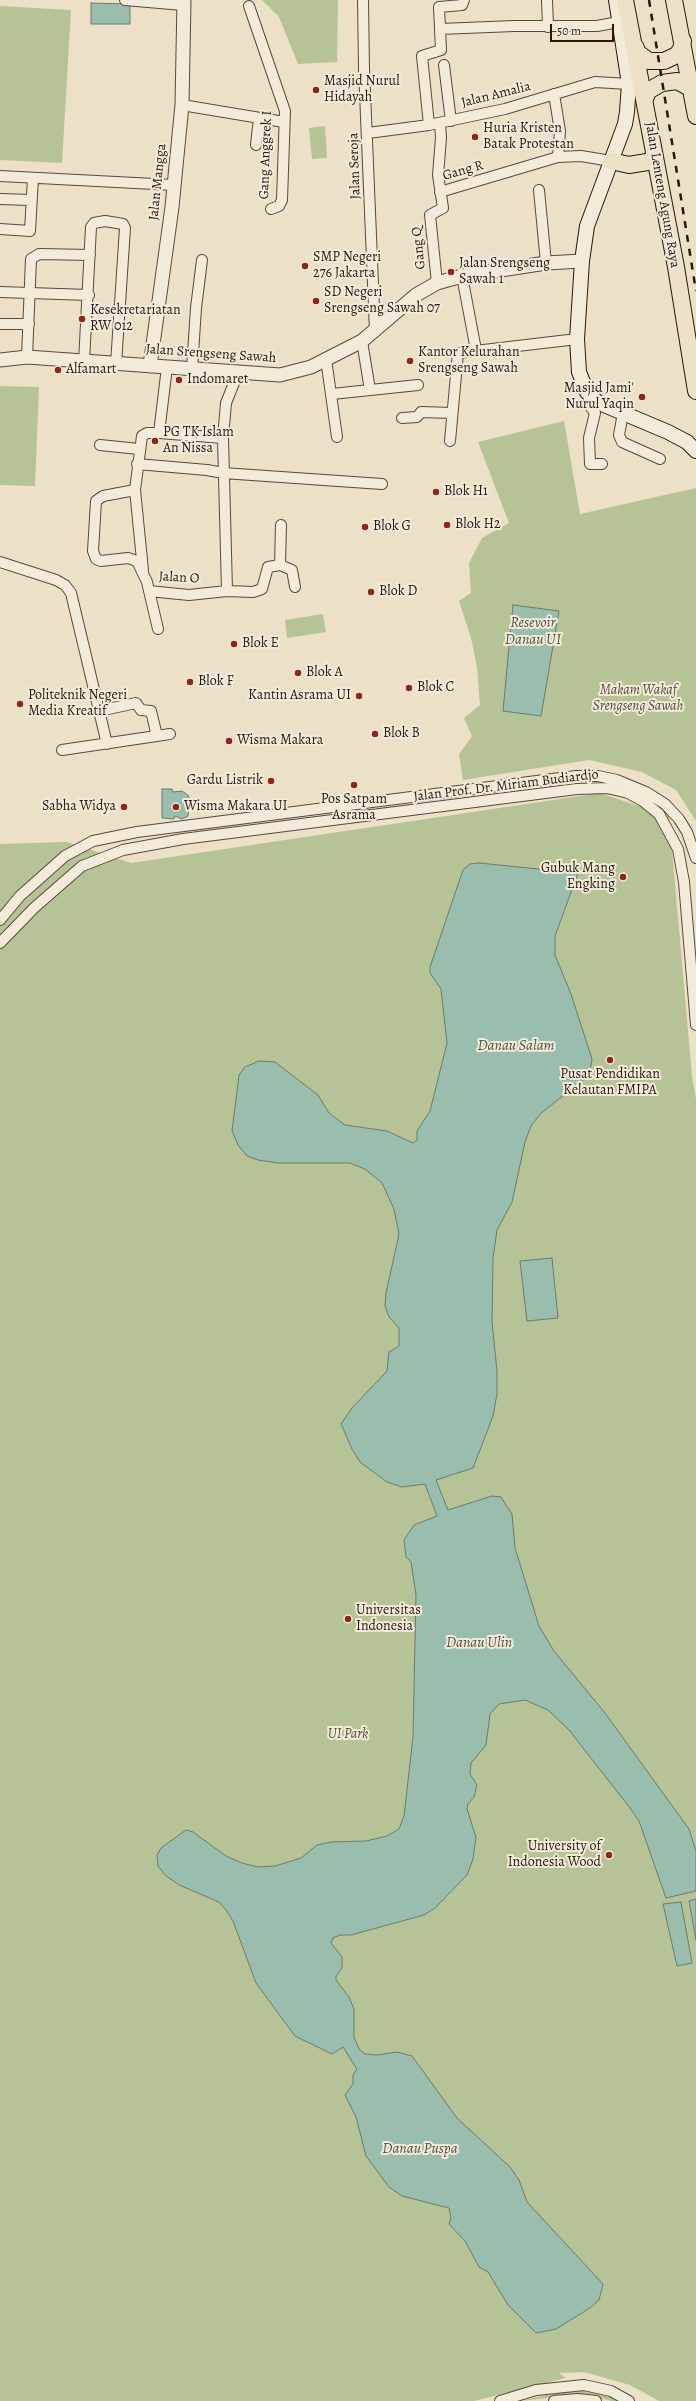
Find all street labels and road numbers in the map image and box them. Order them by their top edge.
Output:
street label: Jalan Amalia [460,78,532,112]
street label: Gang Anggrek I [256,110,276,200]
street label: Jalan Lenteng Agung Raya [641,121,683,269]
street label: Jalan Seroja [345,132,365,200]
street label: Jalan Mangga [146,143,170,221]
street label: Gang R [441,157,485,185]
street label: Gang Q [408,226,430,270]
street label: Jalan Srengseng Sawah [145,341,277,367]
street label: Jalan O [158,569,200,587]
street label: Jalan Prof. Dr. Miriam Budiardjo [413,766,599,806]

